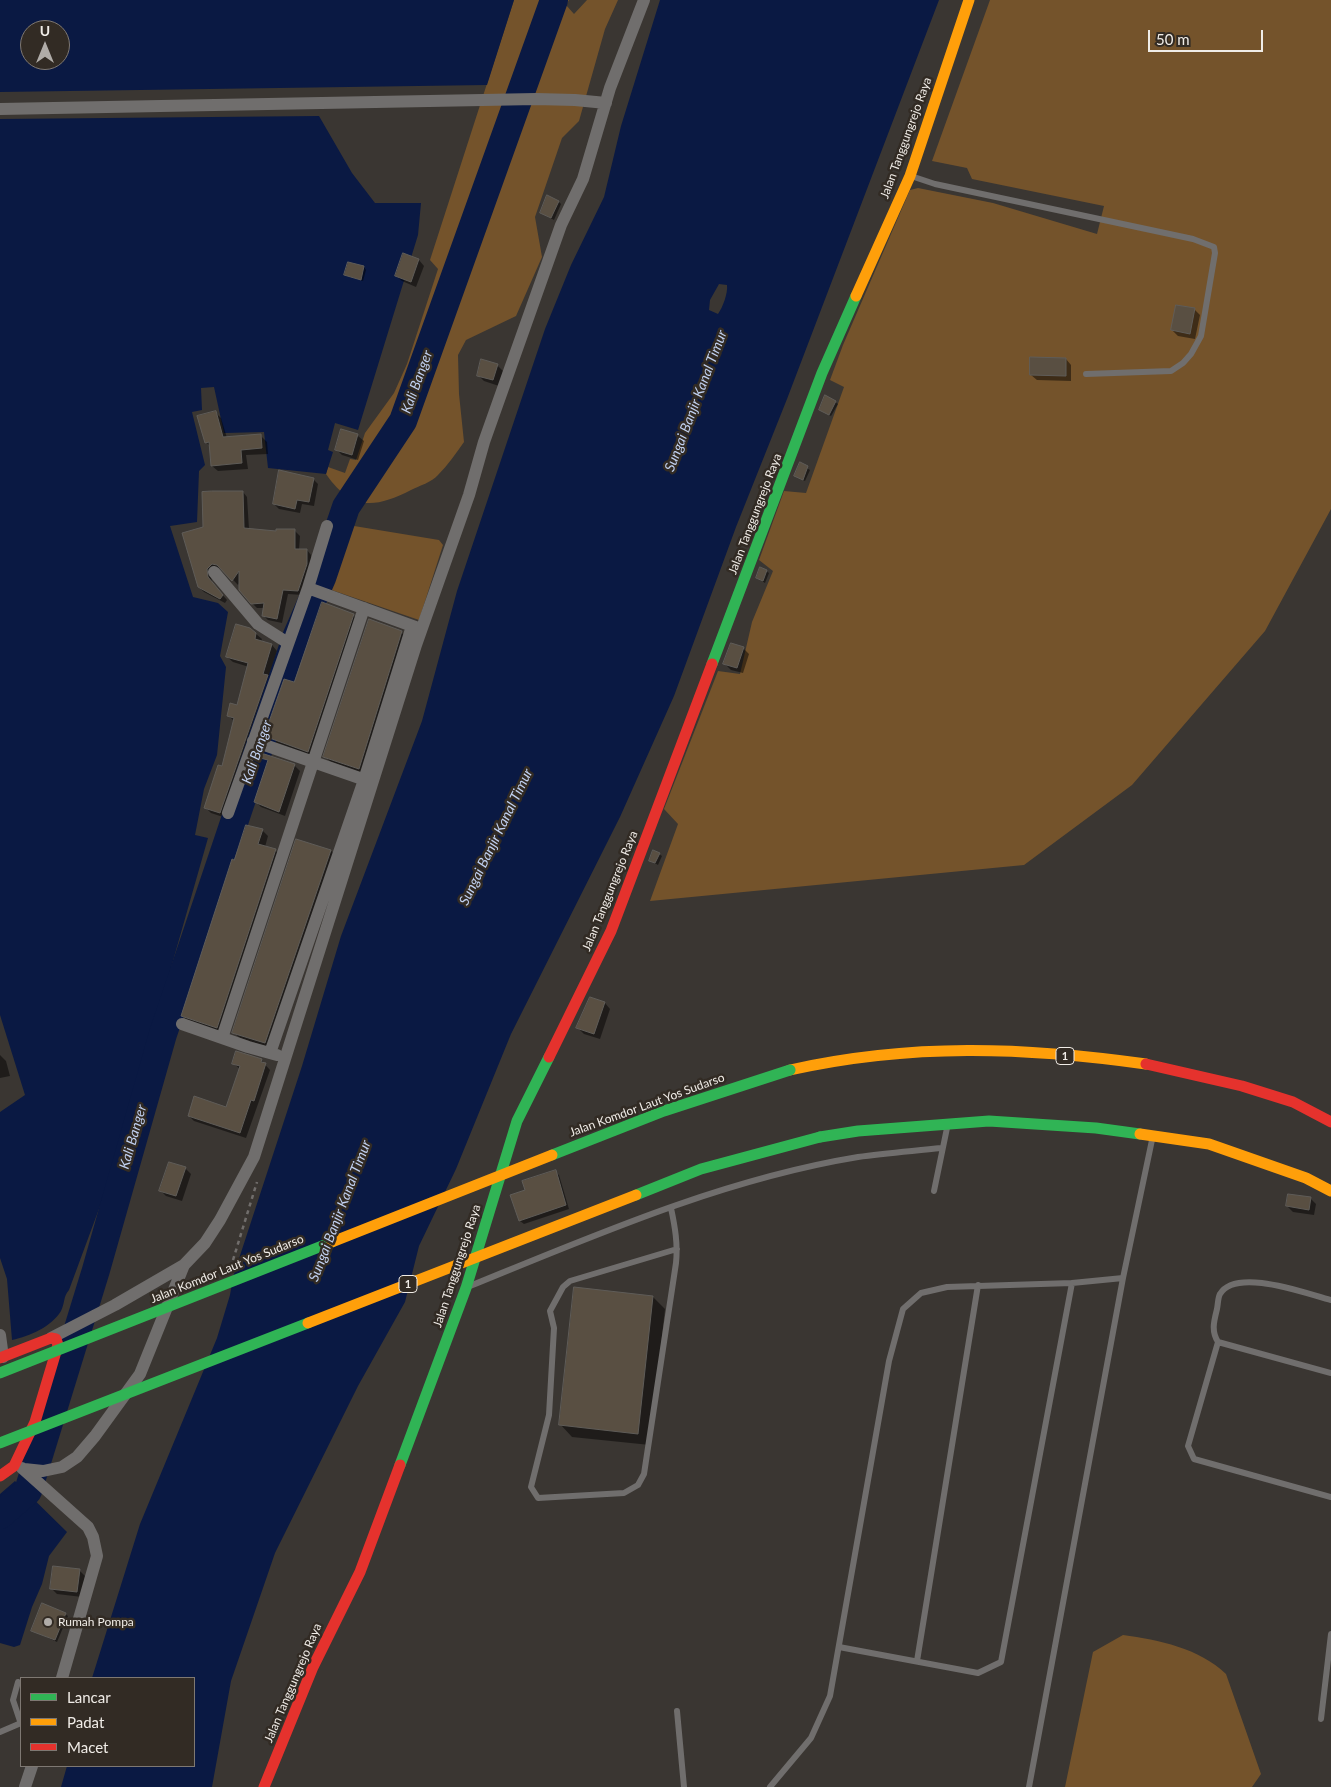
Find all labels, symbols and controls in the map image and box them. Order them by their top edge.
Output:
north arrow [20,20,70,70]
scale bar [1151,20,1266,52]
text: U [40,22,50,39]
text: 50 m [1156,30,1190,48]
street label: Jalan Tanggungrejo Raya [877,75,935,201]
water label: Sungai Banjir Kanal Timur [661,328,731,474]
water label: Kali Banger [398,348,436,416]
street label: Jalan Tanggungrejo Raya [725,452,785,576]
water label: Kali Banger [238,718,276,786]
water label: Sungai Banjir Kanal Timur [456,766,536,908]
street label: Jalan Tanggungrejo Raya [579,829,641,953]
road number: 1 [1056,1048,1074,1064]
street label: Jalan Komdor Laut Yos Sudarso [567,1070,727,1140]
water label: Kali Banger [116,1103,150,1171]
water label: Sungai Banjir Kanal Timur [305,1138,375,1284]
street label: Jalan Tanggungrejo Raya [430,1203,484,1329]
street label: Jalan Komdor Laut Yos Sudarso [148,1232,306,1306]
road number: 1 [399,1276,417,1292]
place label: Rumah Pompa [58,1615,134,1629]
marker: Rumah Pompa [42,1616,54,1628]
street label: Jalan Tanggungrejo Raya [261,1621,325,1745]
legend [20,1677,195,1767]
text: Lancar [67,1688,111,1706]
text: Padat [67,1713,104,1731]
text: Macet [67,1738,108,1756]

